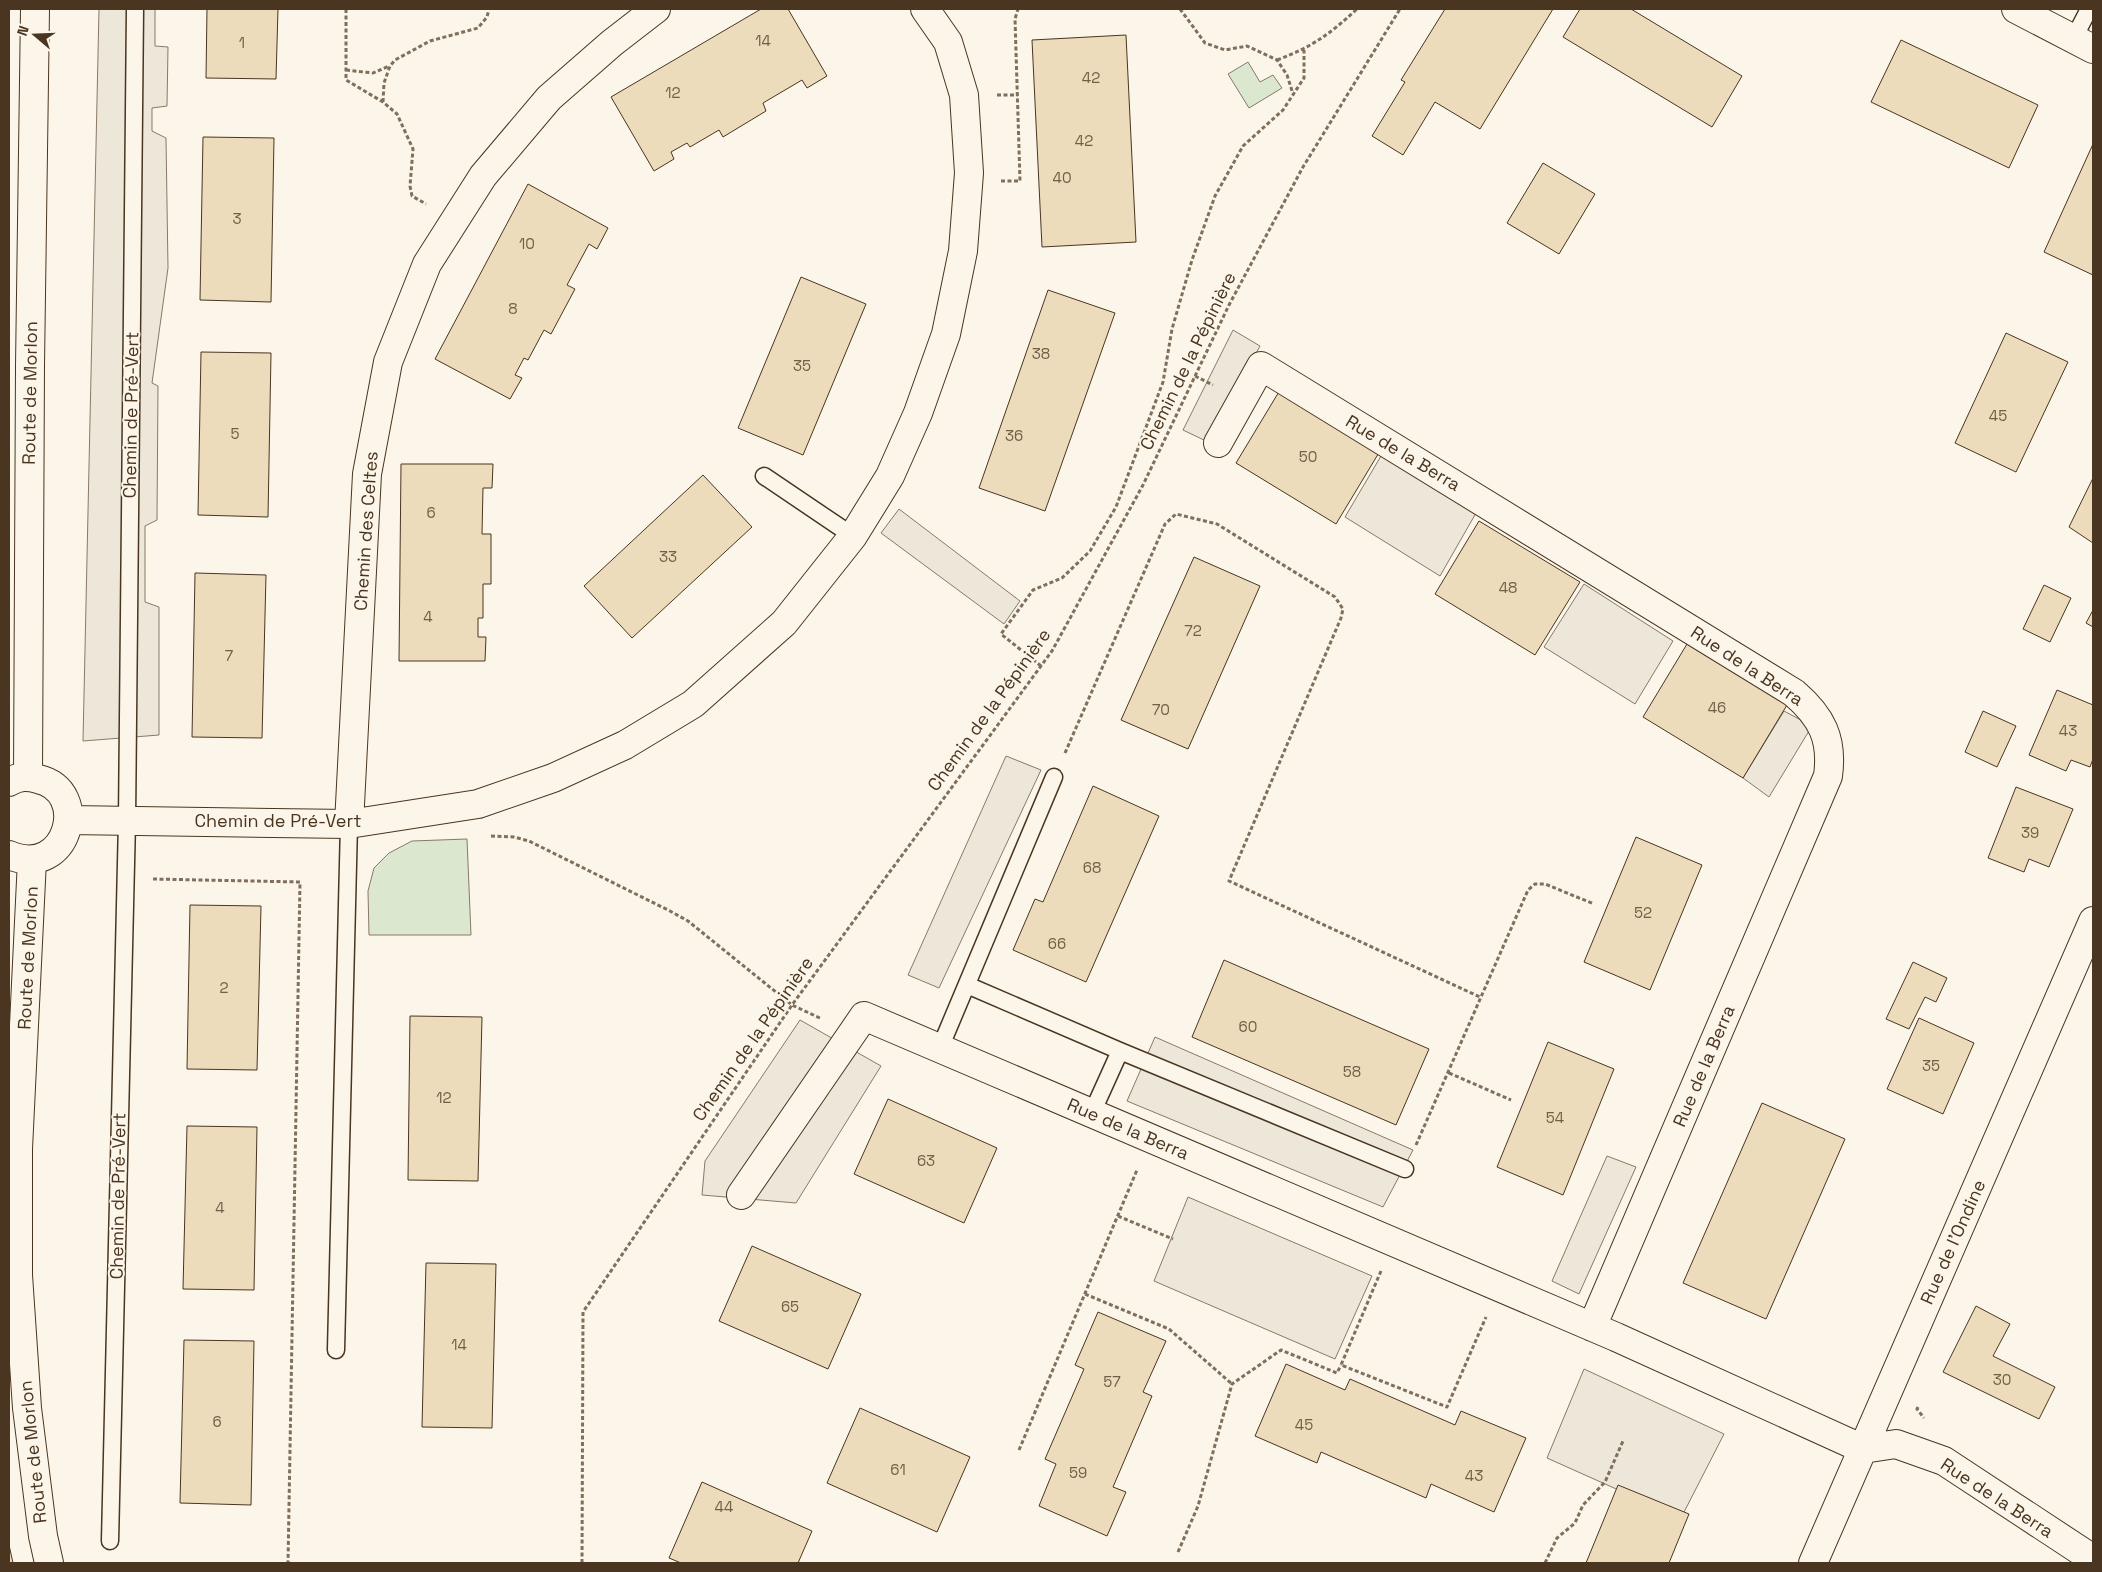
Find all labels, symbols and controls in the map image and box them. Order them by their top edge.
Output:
north arrow [10,10,60,60]
text: N [13,23,33,38]
house number: 14 [755,31,771,50]
house number: 1 [239,33,245,52]
house number: 42 [1082,68,1100,87]
house number: 12 [665,83,681,102]
house number: 42 [1075,131,1093,150]
house number: 40 [1053,168,1072,187]
house number: 3 [232,209,242,228]
house number: 10 [519,234,535,253]
street label: Chemin de la Pépinière [1134,268,1241,454]
house number: 8 [508,299,518,318]
street label: Route de Morlon [17,321,42,465]
street label: Chemin de Pré-Vert [118,331,143,499]
house number: 38 [1032,344,1050,363]
house number: 35 [793,356,811,375]
house number: 45 [1989,406,2007,425]
street label: Rue de la Berra [1342,409,1465,496]
house number: 5 [231,424,240,443]
house number: 36 [1005,426,1023,445]
house number: 50 [1299,447,1317,466]
street label: Chemin des Celtes [348,450,383,612]
house number: 6 [426,503,436,522]
house number: 33 [659,547,677,566]
house number: 48 [1499,578,1517,597]
house number: 4 [423,607,433,626]
house number: 72 [1184,621,1202,640]
street label: Rue de la Berra [1686,621,1808,711]
street label: Chemin de la Pépinière [922,624,1055,796]
house number: 7 [225,646,233,665]
house number: 46 [1708,698,1726,717]
house number: 70 [1152,700,1170,719]
house number: 43 [2059,721,2077,740]
street label: Chemin de Pré-Vert [194,809,362,832]
house number: 39 [2021,823,2039,842]
house number: 68 [1083,858,1101,877]
street label: Route de Morlon [12,886,43,1030]
house number: 52 [1634,903,1652,922]
house number: 66 [1048,934,1066,953]
street label: Chemin de la Pépinière [687,952,818,1125]
house number: 2 [219,978,229,997]
street label: Rue de la Berra [1668,1001,1740,1130]
house number: 60 [1239,1017,1257,1036]
house number: 35 [1922,1056,1940,1075]
house number: 58 [1343,1062,1361,1081]
house number: 12 [436,1088,452,1107]
street label: Rue de la Berra [1064,1093,1193,1165]
house number: 54 [1546,1108,1564,1127]
street label: Chemin de Pré-Vert [105,1112,130,1280]
house number: 63 [917,1151,935,1170]
street label: Rue de l'Ondine [1915,1176,1990,1308]
house number: 4 [215,1198,225,1217]
house number: 65 [781,1297,799,1316]
house number: 14 [451,1335,467,1354]
house number: 30 [1993,1370,2011,1389]
house number: 57 [1103,1372,1121,1391]
street label: Route de Morlon [14,1379,51,1525]
house number: 6 [212,1412,222,1431]
house number: 45 [1295,1415,1313,1434]
street label: Rue de la Berra [1936,1453,2058,1543]
house number: 61 [890,1460,906,1479]
house number: 59 [1069,1463,1087,1482]
house number: 43 [1465,1466,1483,1485]
house number: 44 [715,1497,733,1516]

